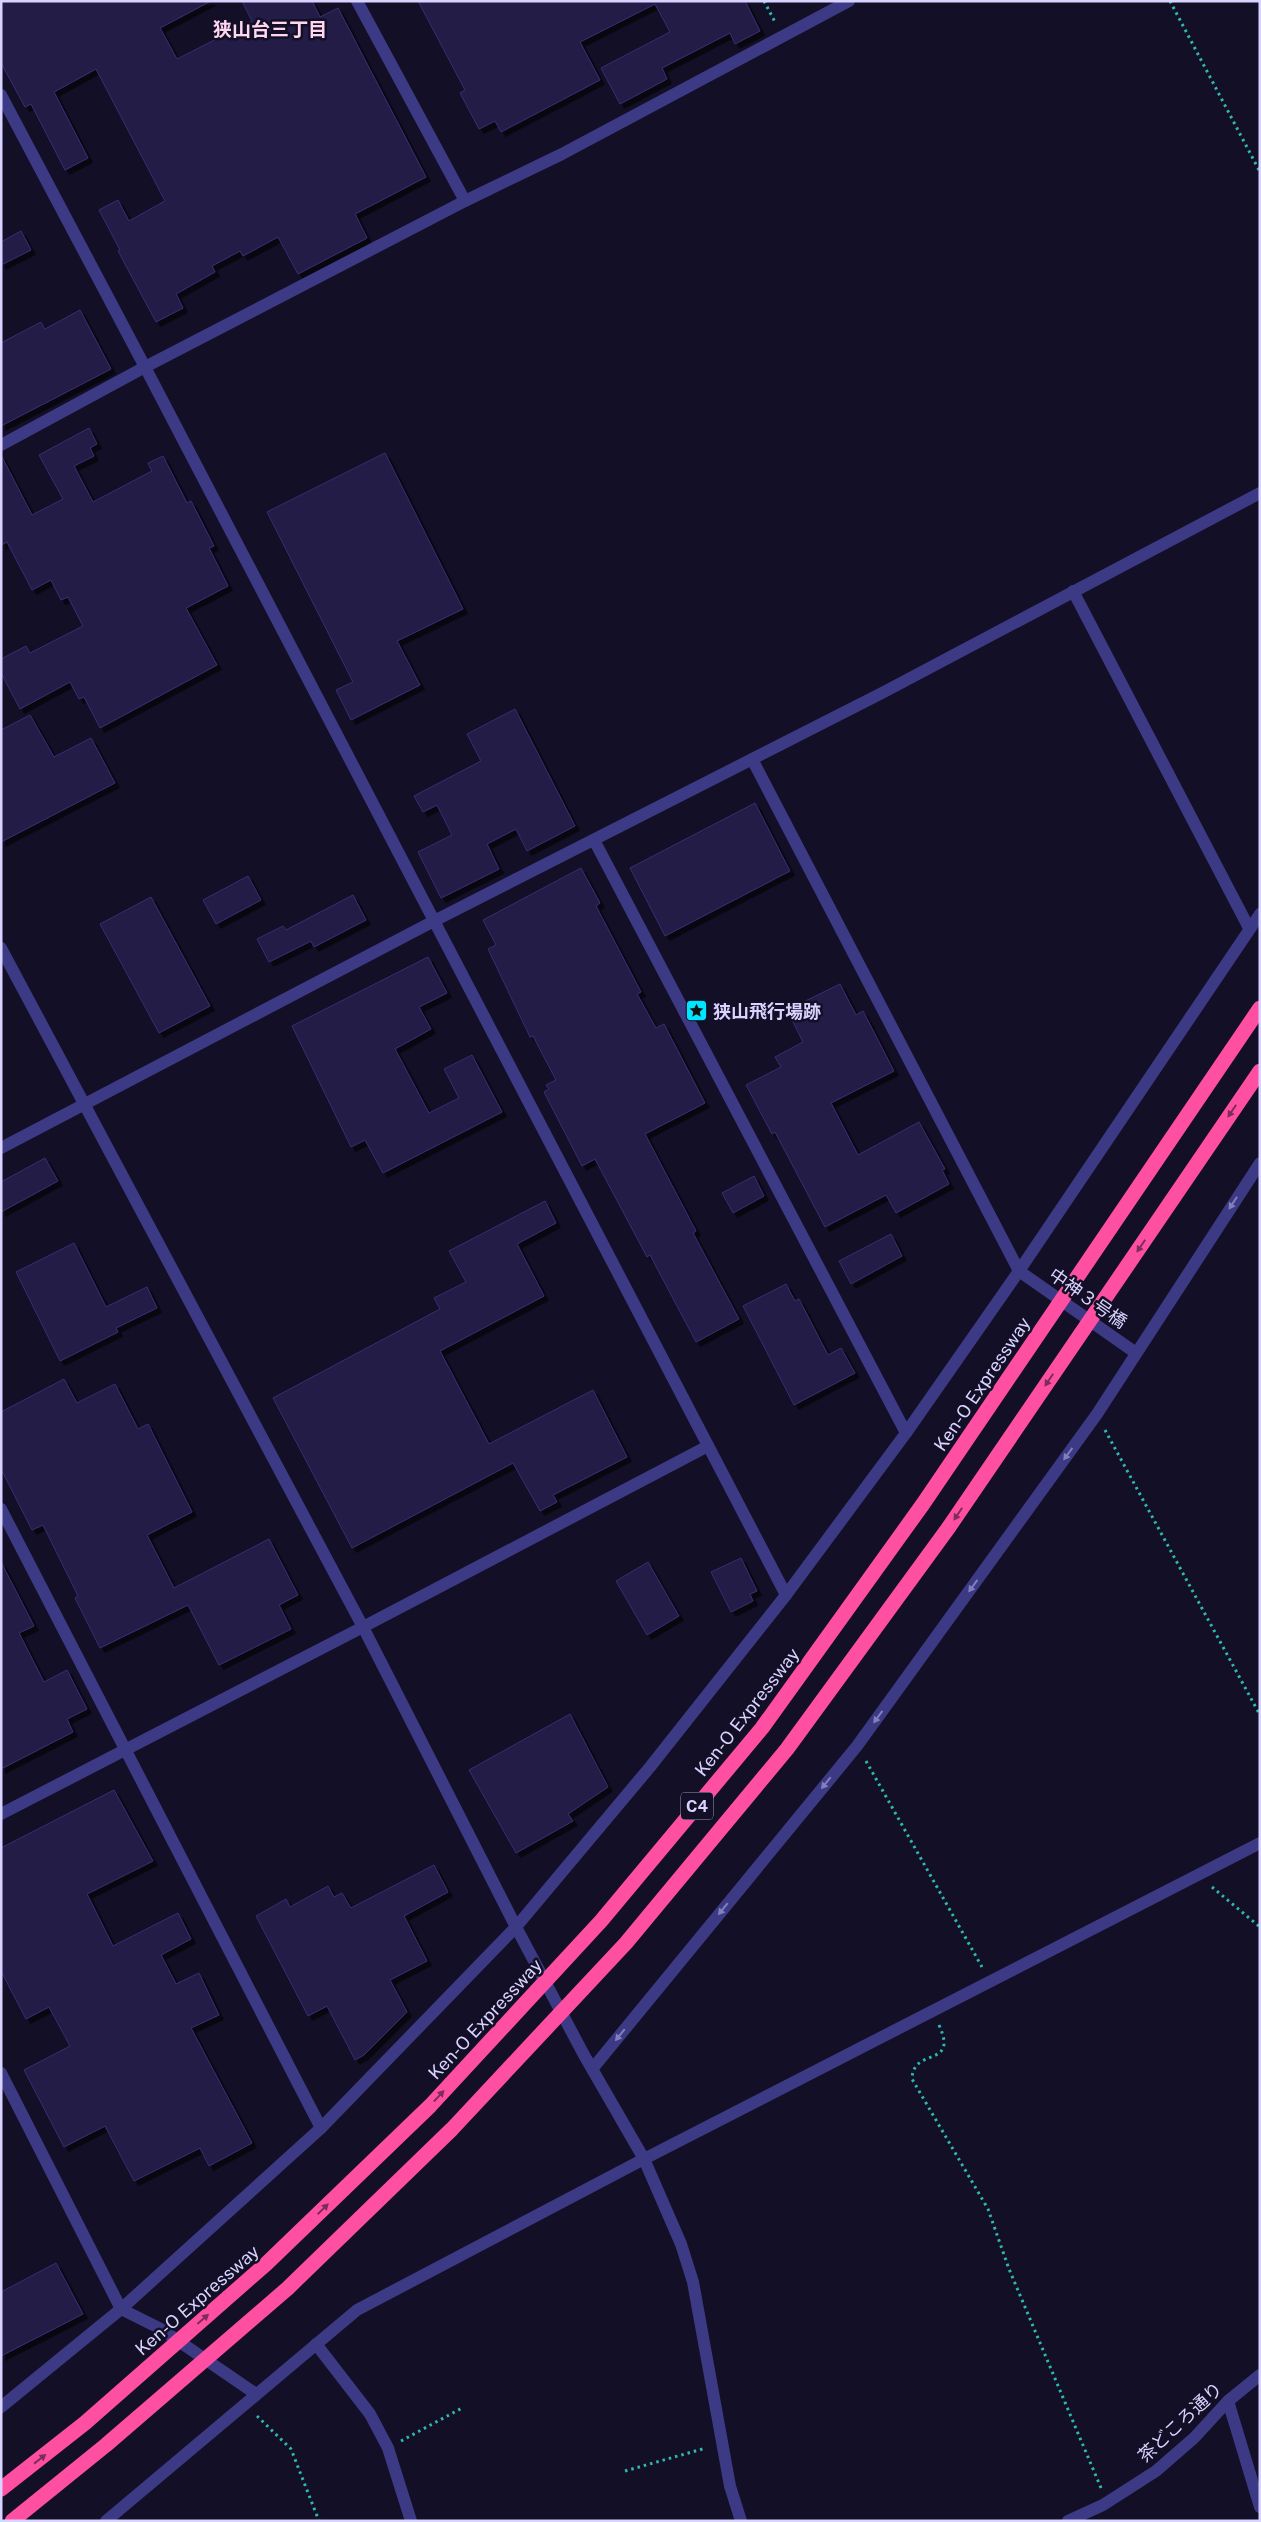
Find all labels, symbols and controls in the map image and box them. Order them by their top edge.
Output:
district label: 狭山台三丁目 [213,18,327,40]
place icon: 狭山飛行場跡 [685,999,709,1023]
place label: 狭山飛行場跡 [713,1001,821,1022]
one-way arrow [1227,1105,1237,1118]
one-way arrow [1228,1197,1238,1210]
one-way arrow [1136,1239,1146,1252]
street label: 中神３号橋 [1045,1264,1131,1332]
street label: Ken-O Expressway [929,1313,1035,1455]
one-way arrow [1044,1373,1054,1387]
one-way arrow [1063,1447,1073,1461]
one-way arrow [953,1507,963,1521]
one-way arrow [968,1579,978,1592]
street label: Ken-O Expressway [690,1643,804,1780]
one-way arrow [873,1710,883,1724]
one-way arrow [821,1777,832,1790]
road number: C4 [681,1792,713,1820]
one-way arrow [718,1902,729,1915]
street label: Ken-O Expressway [424,1954,546,2084]
one-way arrow [615,2028,626,2041]
one-way arrow [433,2090,445,2102]
one-way arrow [316,2203,328,2215]
street label: Ken-O Expressway [131,2240,263,2359]
one-way arrow [197,2314,209,2325]
street label: 茶どころ通り [1134,2378,1226,2466]
one-way arrow [33,2453,46,2464]

